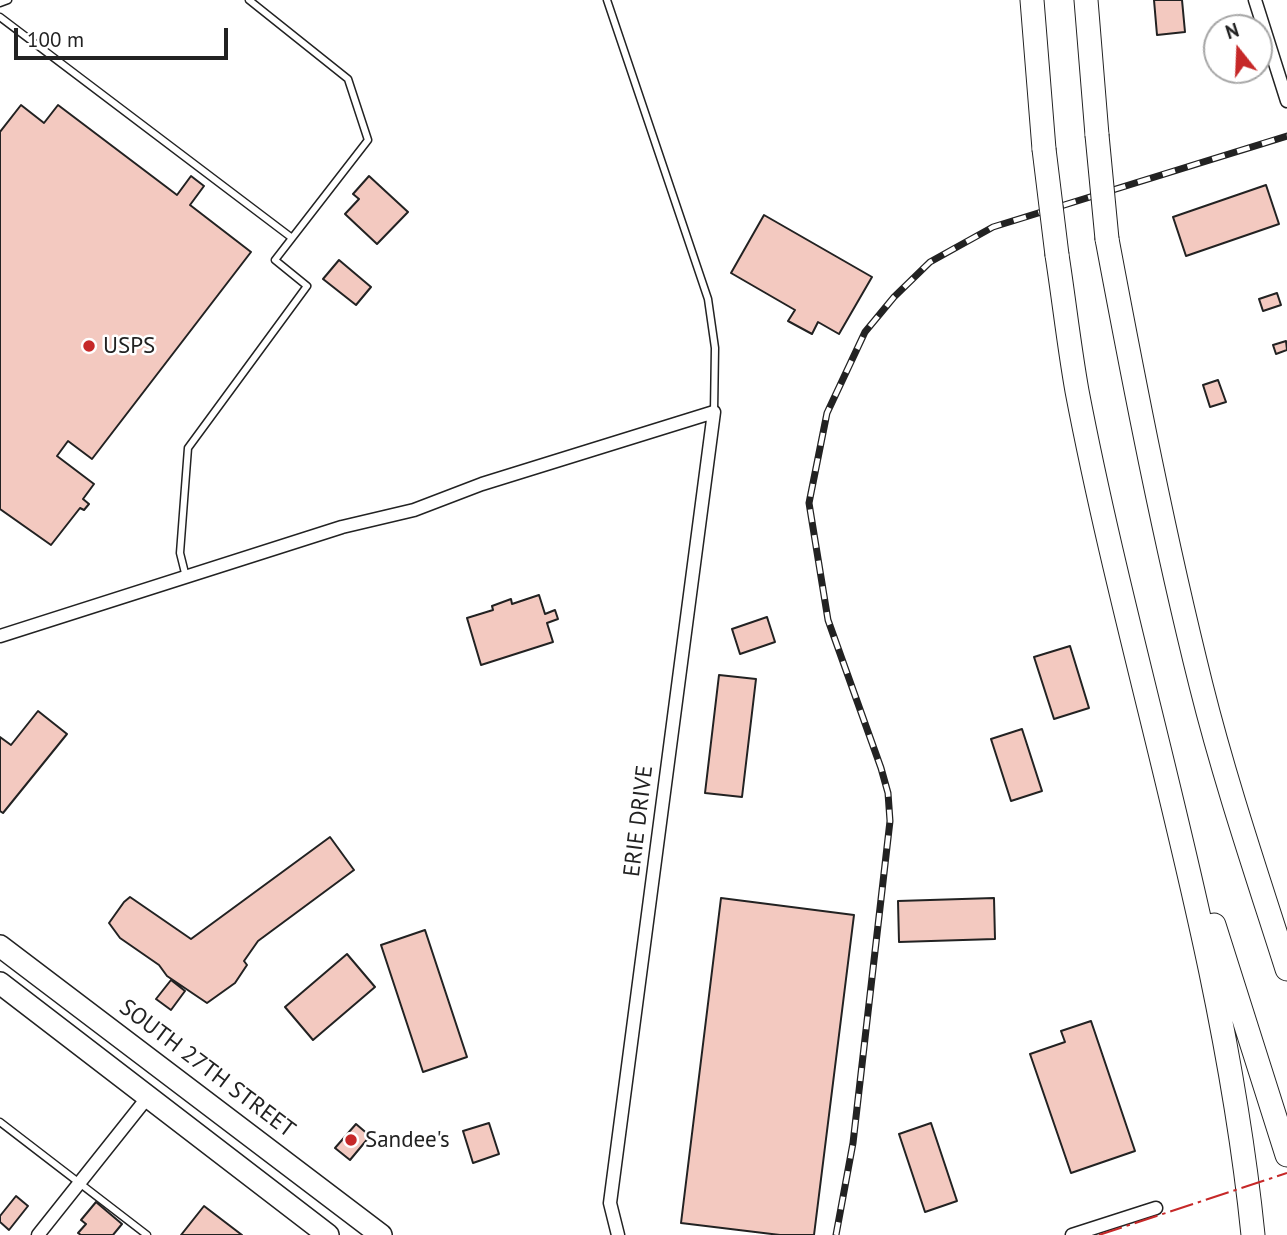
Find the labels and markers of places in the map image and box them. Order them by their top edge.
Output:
place label: USPS [103,332,155,360]
marker: USPS [81,338,97,354]
place label: Sandee's [365,1126,450,1154]
marker: Sandee's [343,1132,359,1148]

